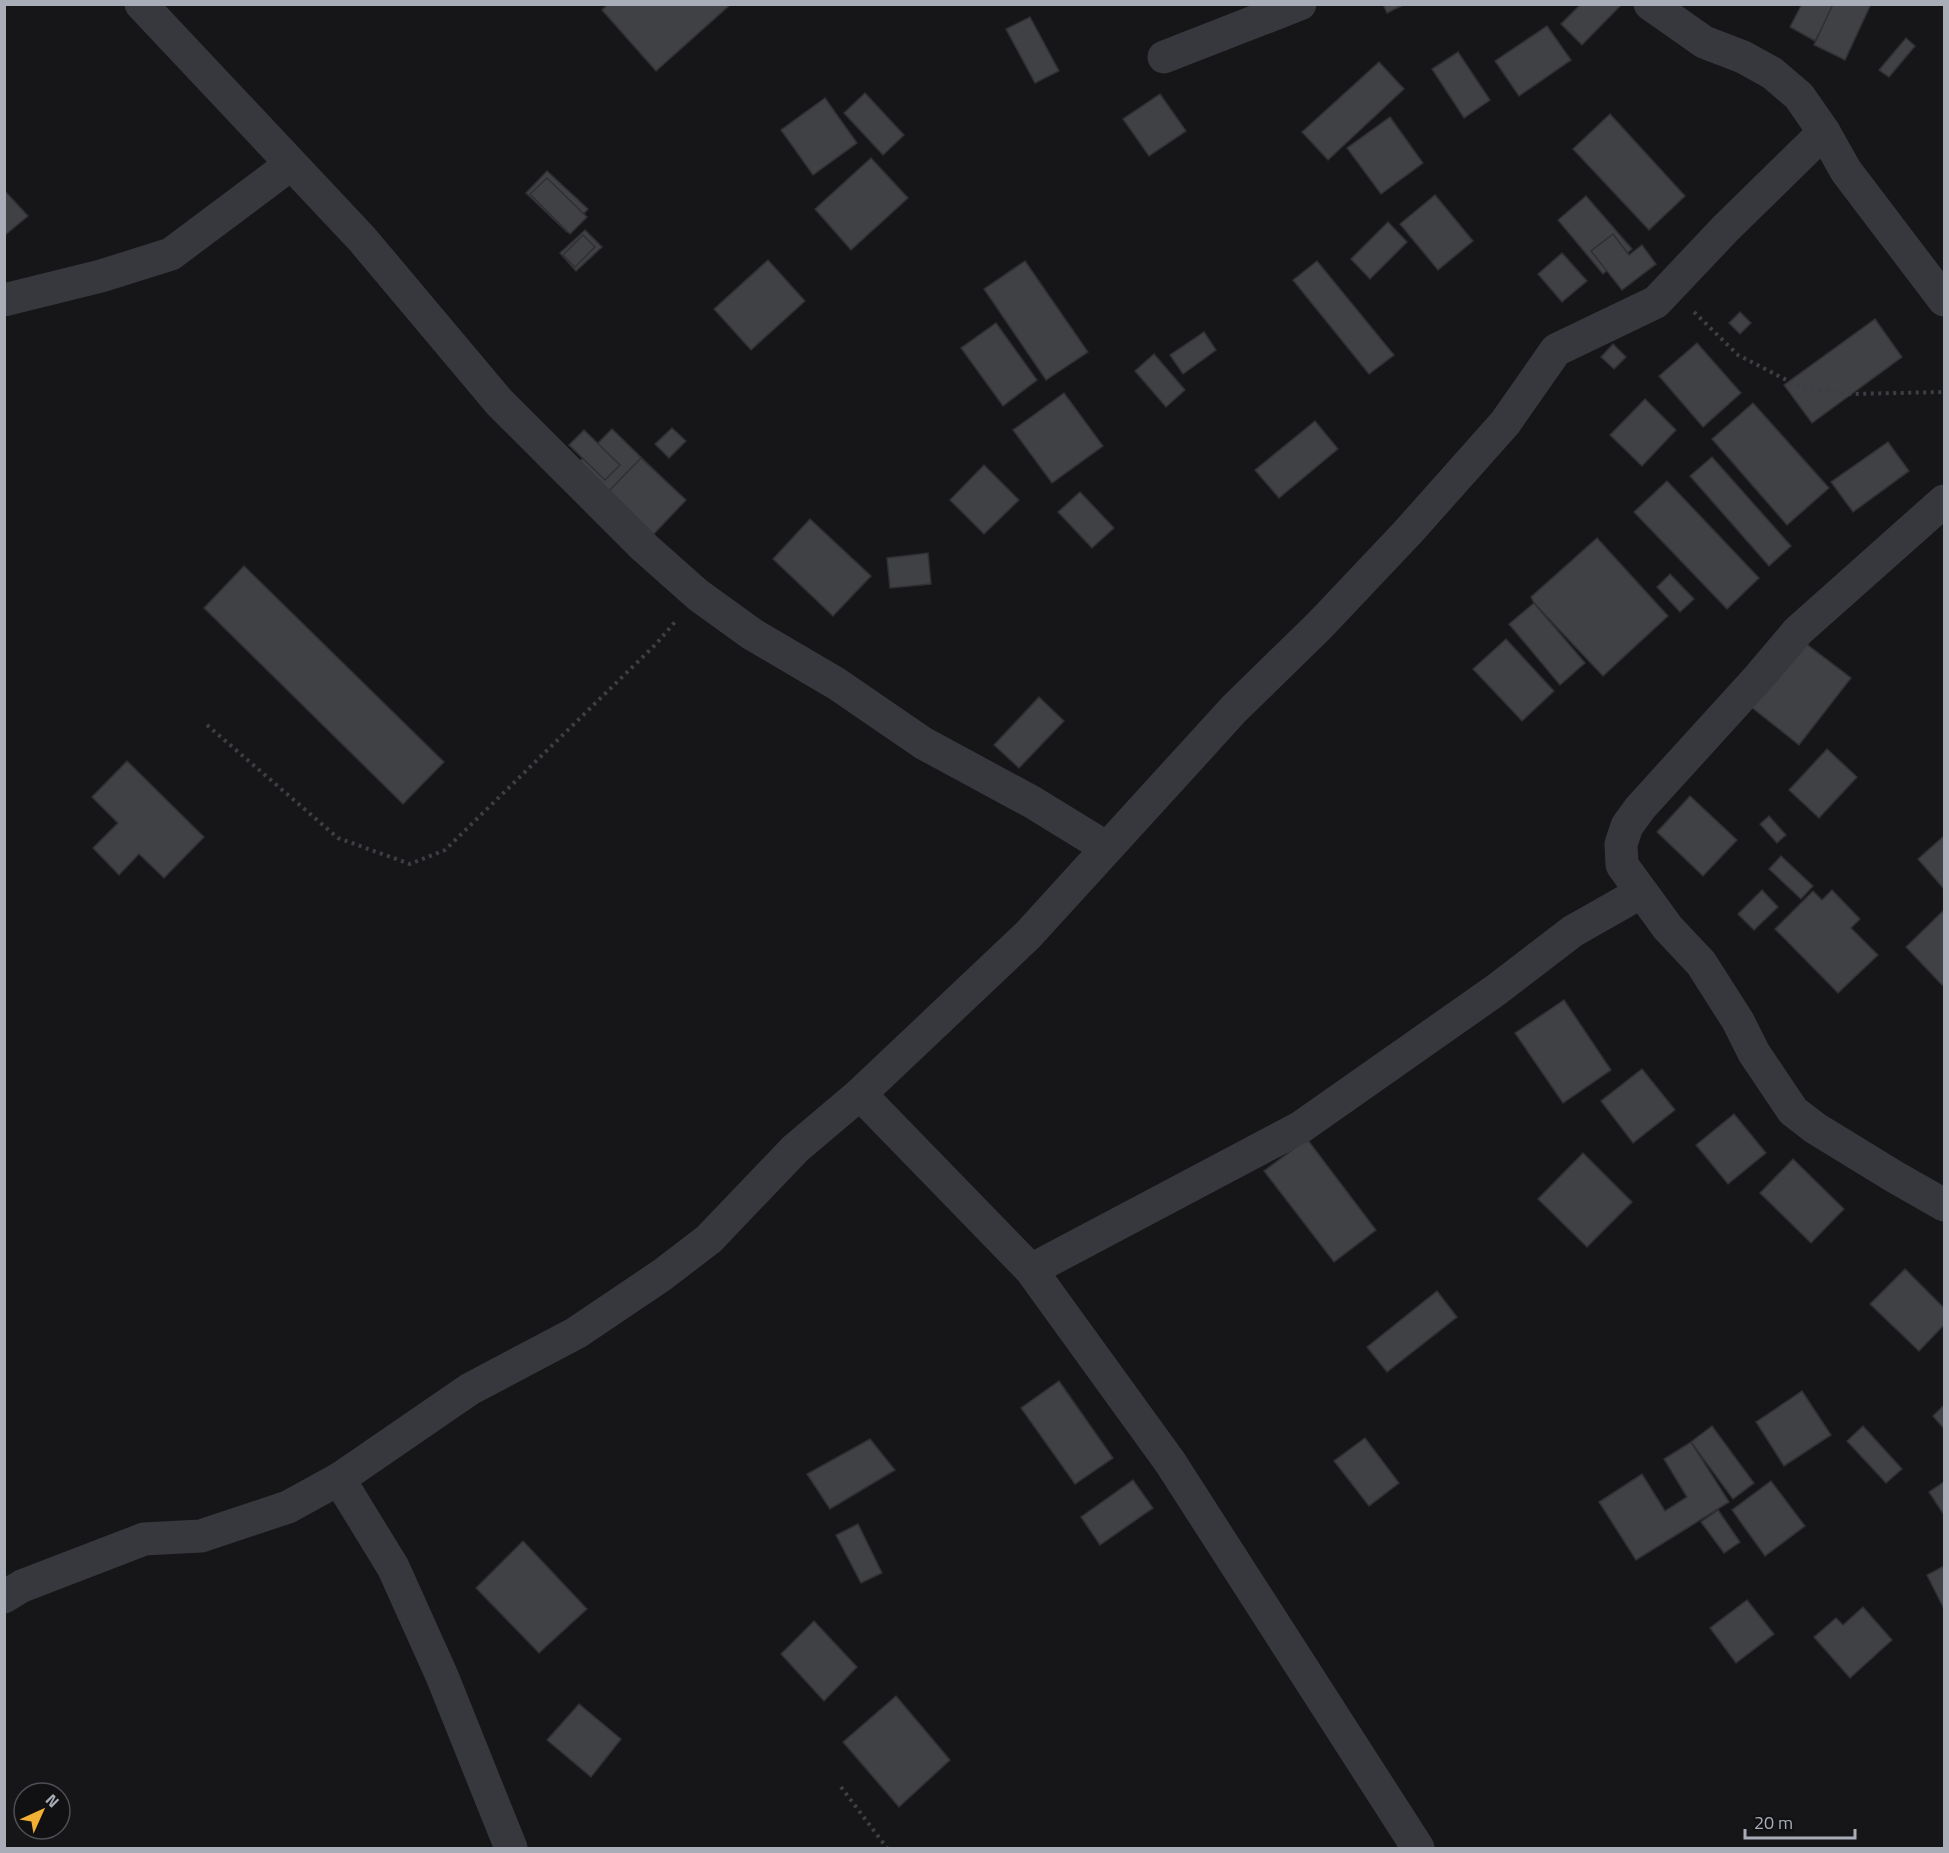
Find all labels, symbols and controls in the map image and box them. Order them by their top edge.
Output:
north arrow [12,1781,72,1841]
text: N [40,1788,65,1813]
scale bar [1745,1802,1854,1840]
text: 20 m [1754,1809,1793,1836]

